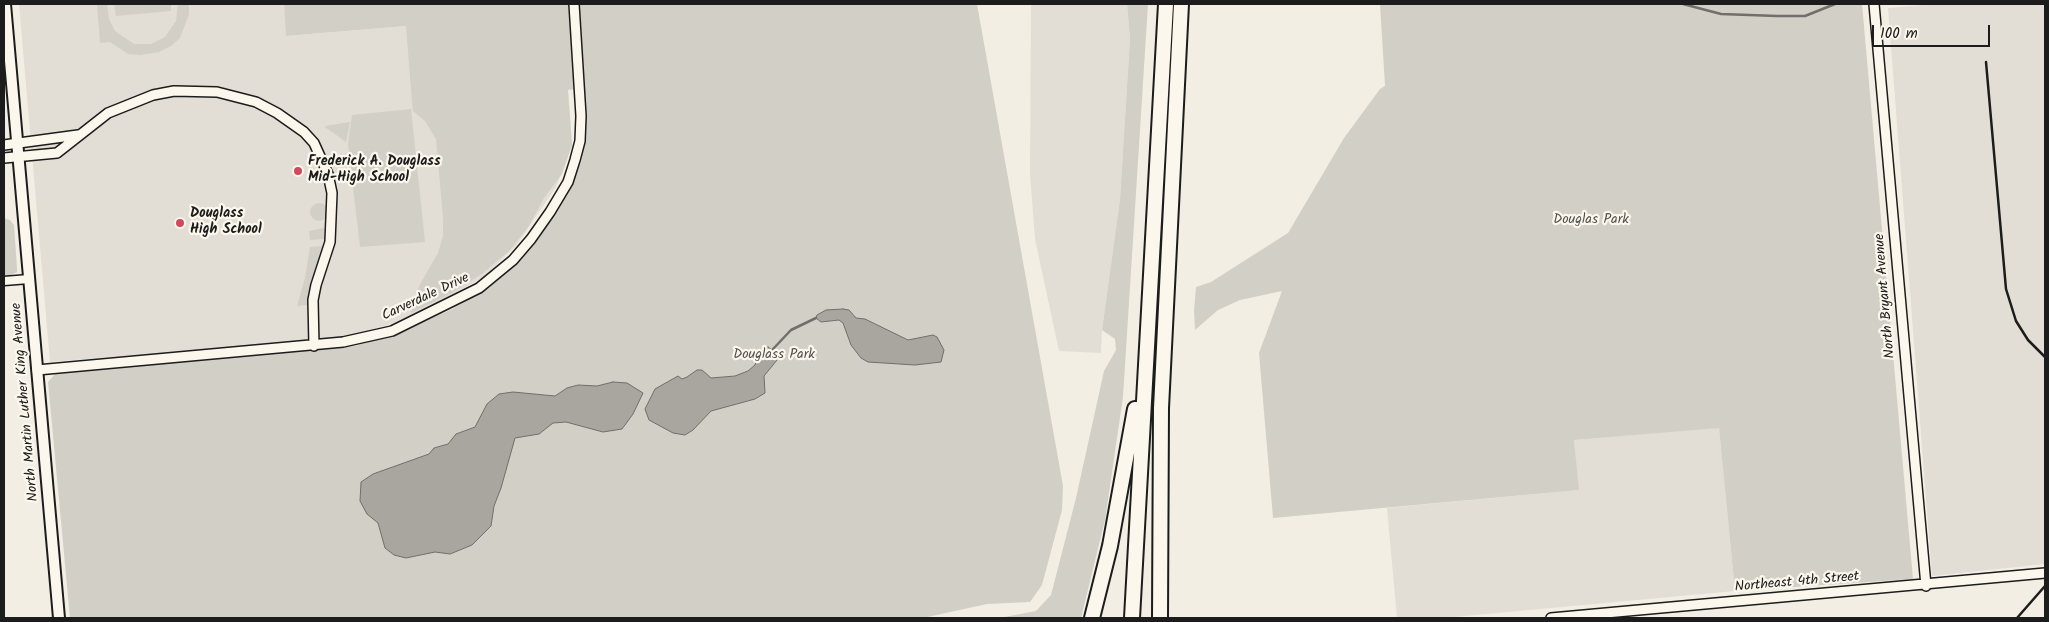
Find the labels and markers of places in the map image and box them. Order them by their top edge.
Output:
place label: Frederick A. Douglass Mid-High School [308,155,440,188]
marker: Frederick A. Douglass Mid-High School [292,165,304,177]
place label: Douglass High School [190,207,262,240]
marker: Douglass High School [174,217,186,229]

